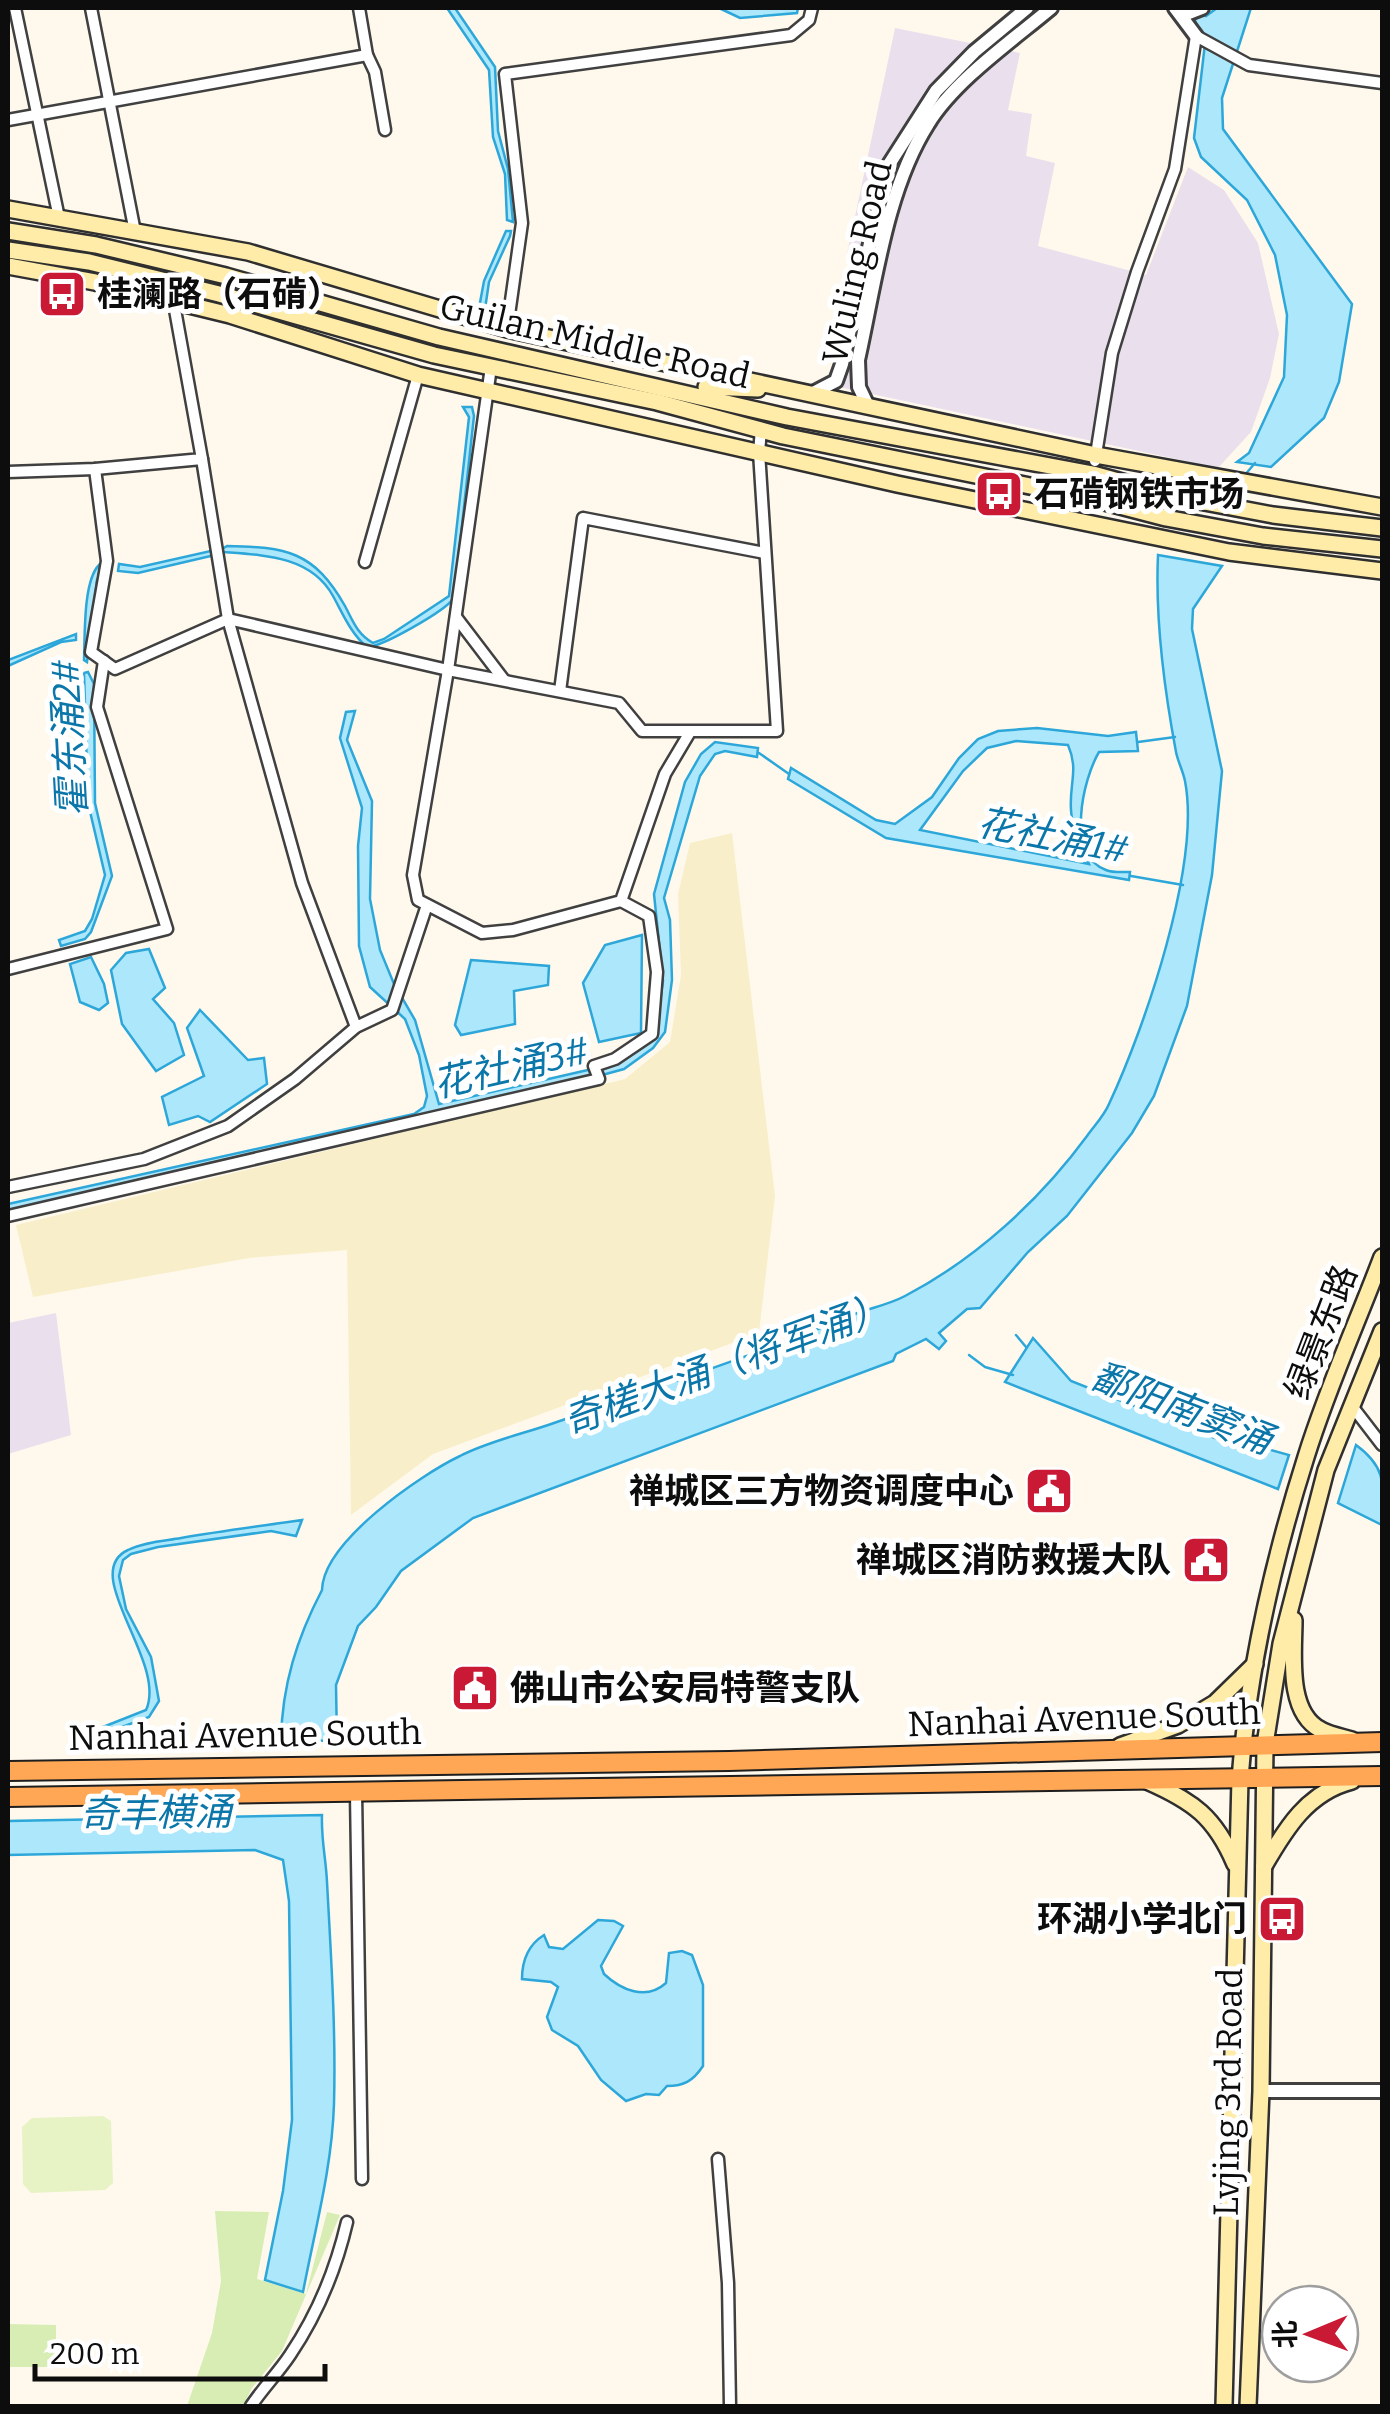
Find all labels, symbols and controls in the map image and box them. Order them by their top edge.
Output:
street label: Wuling Road [813,156,901,368]
bus stop icon: 桂澜路（石𬒔） [36,268,88,320]
place label: 桂澜路（石𬒔） [97,273,342,315]
street label: Guilan Middle Road [436,285,754,397]
bus stop icon: 石𬒔钢铁市场 [973,468,1025,520]
place label: 石𬒔钢铁市场 [1034,473,1244,515]
water label: 霍东涌2# [42,658,96,818]
water label: 花社涌1# [973,799,1133,873]
water label: 花社涌3# [428,1027,594,1107]
street label: 绿景东路 [1276,1259,1366,1405]
water label: 奇槎大涌（将军涌） [557,1284,895,1444]
water label: 鄱阳南窦涌 [1085,1352,1283,1465]
public building icon: 禅城区三方物资调度中心 [1023,1465,1075,1517]
place label: 禅城区三方物资调度中心 [629,1470,1014,1512]
public building icon: 禅城区消防救援大队 [1180,1534,1232,1586]
place label: 禅城区消防救援大队 [856,1539,1171,1581]
public building icon: 佛山市公安局特警支队 [449,1662,501,1714]
place label: 佛山市公安局特警支队 [510,1667,860,1709]
street label: Nanhai Avenue South [907,1691,1261,1745]
street label: Nanhai Avenue South [68,1711,422,1759]
water label: 奇丰横涌 [80,1789,236,1837]
bus stop icon: 环湖小学北门 [1256,1893,1308,1945]
place label: 环湖小学北门 [1037,1898,1247,1940]
street label: Lvjing 3rd Road [1205,1967,1251,2217]
north arrow [1260,2284,1360,2384]
scale bar [35,2319,325,2381]
text: 北 [1269,2320,1302,2349]
text: 200 m [50,2336,140,2372]

